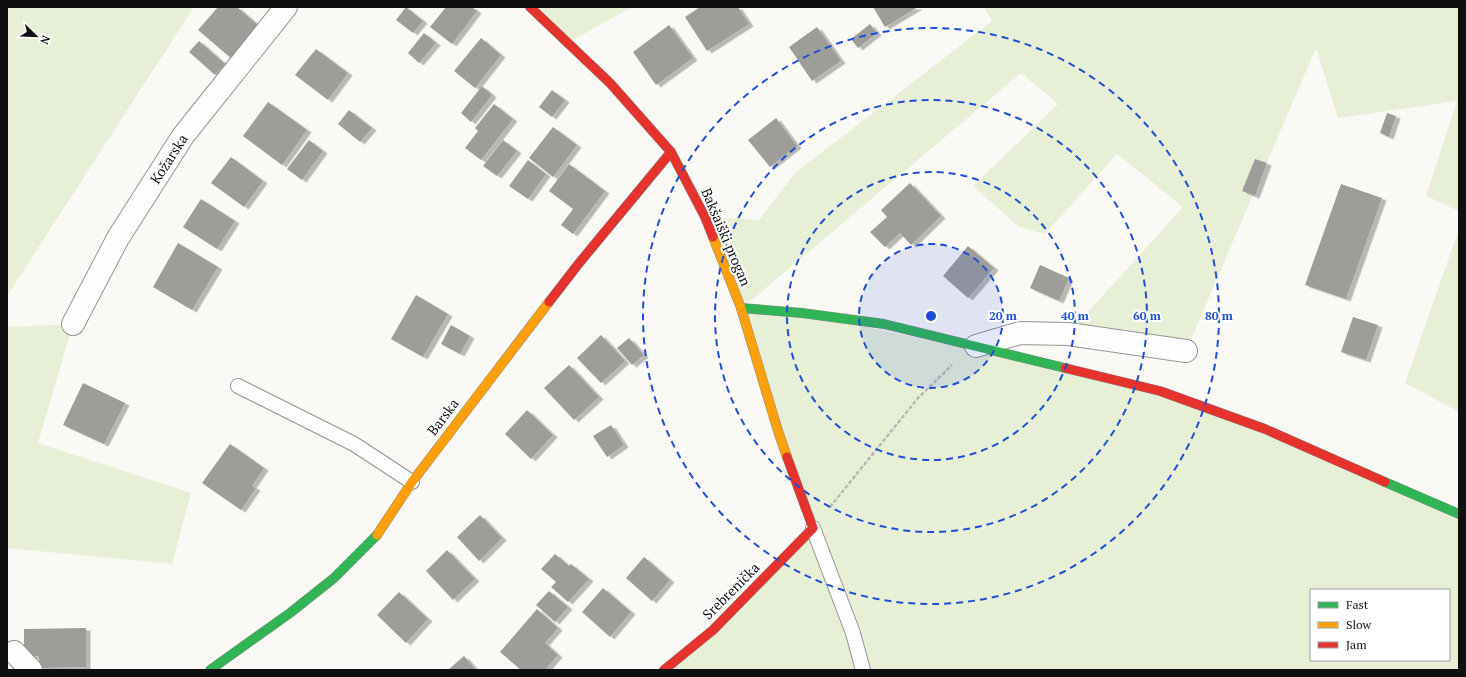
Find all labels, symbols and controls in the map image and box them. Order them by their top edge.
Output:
north arrow [16,16,56,56]
text: N [37,33,53,47]
street label: Kožarska [145,130,192,187]
street label: Bakšaiški progan [697,185,756,289]
text: 20 m [989,308,1017,323]
text: 40 m [1061,308,1089,323]
text: 60 m [1133,308,1161,323]
text: 80 m [1205,308,1233,323]
centre of rings [924,309,938,323]
street label: Barska [423,394,463,439]
street label: Srebrenička [698,558,763,623]
legend [1310,589,1450,661]
text: Fast [1346,597,1369,612]
text: Slow [1346,617,1372,632]
text: Jam [1346,637,1367,652]

